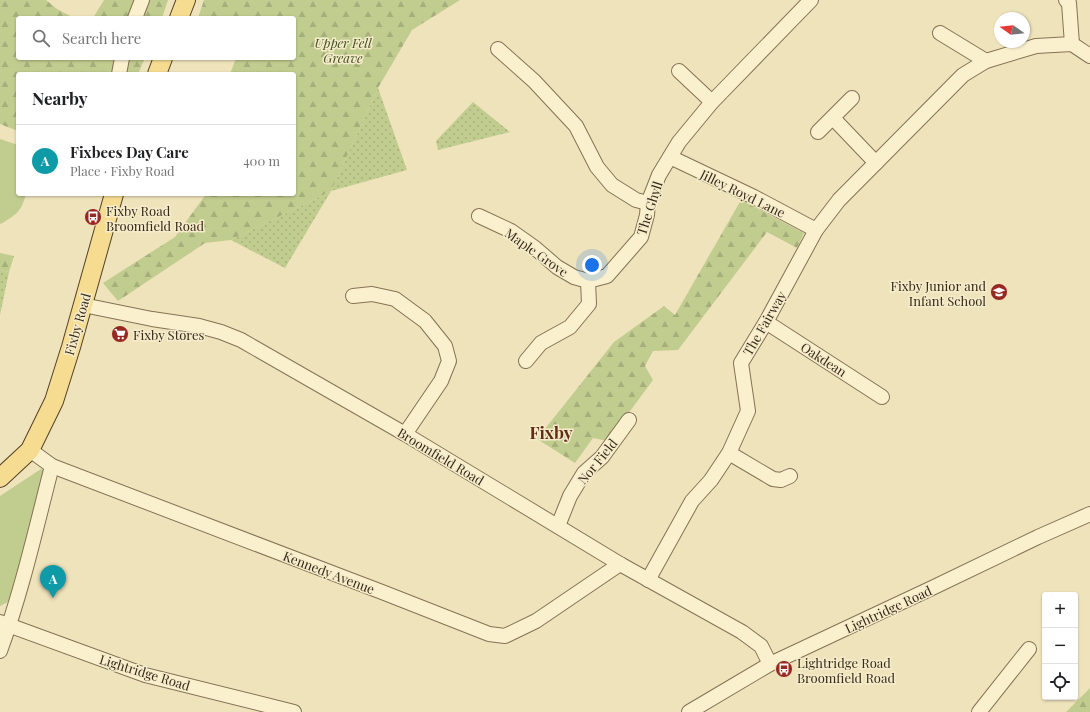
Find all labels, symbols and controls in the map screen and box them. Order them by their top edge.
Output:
north arrow [994,12,1030,48]
search box [16,16,296,60]
icon: search [30,27,52,49]
text: Search here [62,28,141,48]
park label: Upper Fell Greave [314,34,373,66]
text: Nearby [32,87,87,109]
text: Fixbees Day Care [70,142,189,162]
text: A [41,152,49,169]
text: 400 m [243,152,280,169]
text: Place · Fixby Road [70,162,175,179]
street label: Jilley Royd Lane [697,165,789,221]
street label: The Ghyll [632,179,666,237]
place label: Fixby Road Broomfield Road [106,202,204,234]
bus stop icon: Fixby Road Broomfield Road [83,207,103,227]
street label: Maple Grove [502,224,572,280]
your location [582,255,602,275]
place label: Fixby Junior and Infant School [891,277,986,309]
school or university icon: Fixby Junior and Infant School [989,282,1009,302]
street label: The Fairway [739,287,789,358]
street label: Fixby Road [60,290,94,357]
supermarket icon: Fixby Stores [110,324,130,344]
place label: Fixby Stores [133,326,204,343]
street label: Oakdean [798,338,850,380]
district label: Fixby [529,421,573,443]
street label: Broomfield Road [395,423,488,489]
street label: Nor Field [573,434,621,487]
street label: Kennedy Avenue [281,547,378,597]
pin: A [40,565,66,598]
street label: Lightridge Road [842,581,935,637]
map controls [1042,592,1078,700]
button: + [1042,592,1078,628]
button: − [1042,628,1078,664]
street label: Lightridge Road [98,650,193,694]
place label: Lightridge Road Broomfield Road [797,654,895,686]
bus stop icon: Lightridge Road Broomfield Road [774,659,794,679]
button: locate [1042,664,1078,700]

